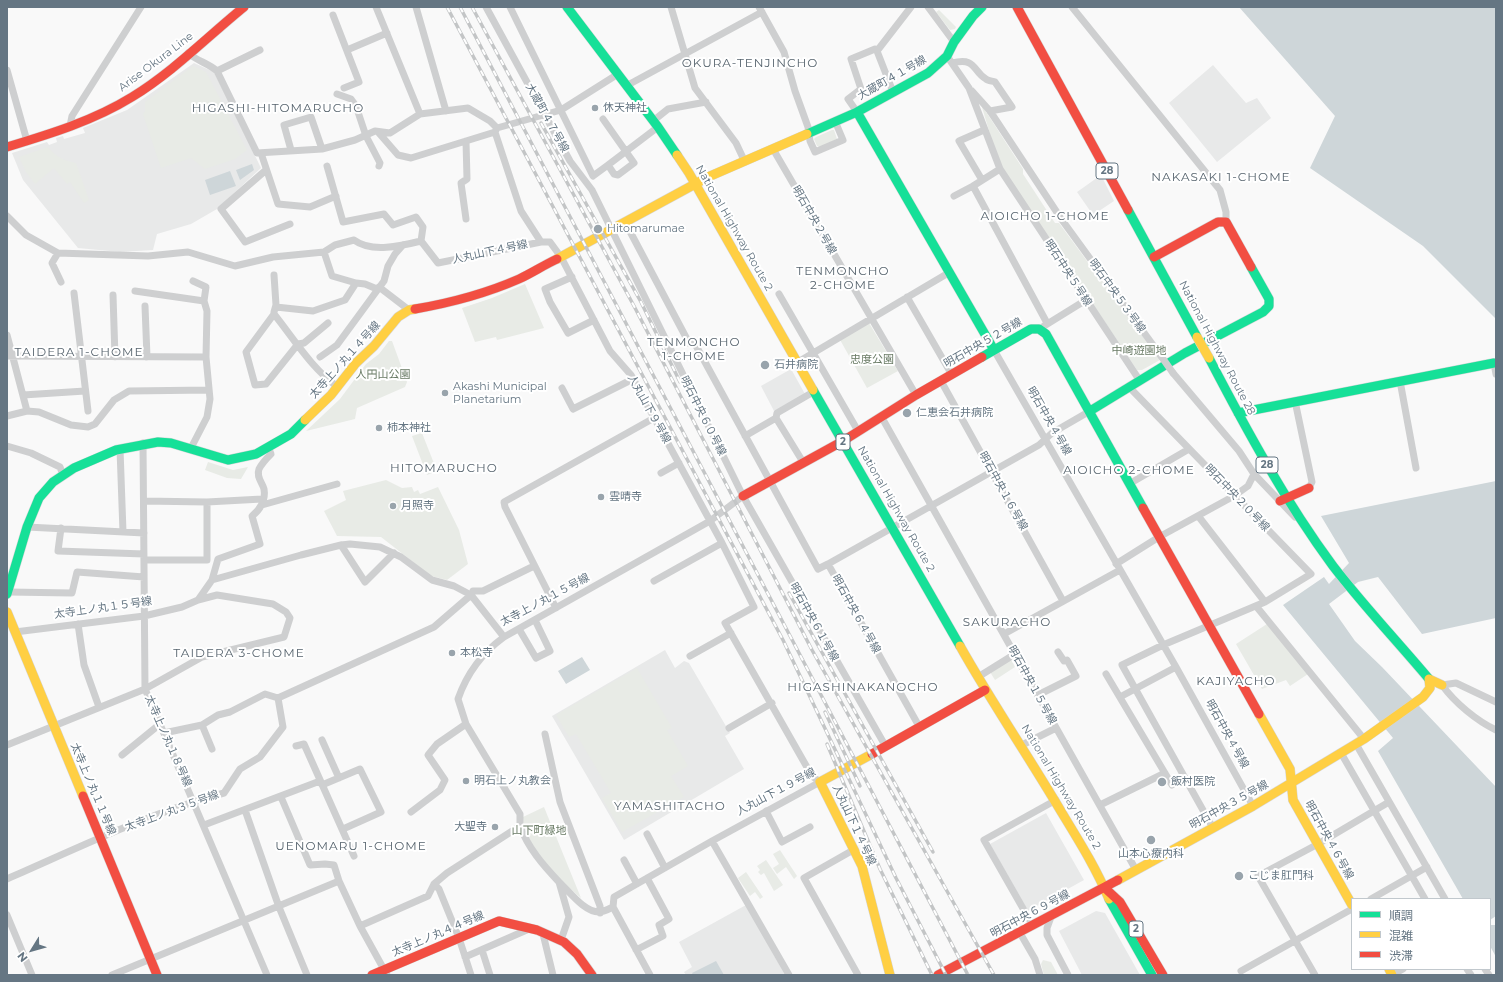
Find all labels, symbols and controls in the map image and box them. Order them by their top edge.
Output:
street label: Arise Okura Line [116,30,196,94]
street label: 大蔵町４１号線 [855,53,929,103]
district label: OKURA-TENJINCHO [682,56,818,70]
street label: 大蔵町４７号線 [523,81,571,155]
district label: HIGASHI-HITOMARUCHO [192,101,364,115]
place label: 休天神社 [603,101,647,115]
marker: 休天神社 [590,103,600,113]
street label: National Highway Route 2 [693,163,775,293]
road number: 28 [1096,163,1118,179]
district label: NAKASAKI 1-CHOME [1151,170,1291,184]
street label: 明石中央２号線 [789,183,839,257]
district label: AIOICHO 1-CHOME [980,209,1110,223]
place label: Hitomarumae [607,222,685,236]
marker: Hitomarumae [592,223,604,235]
street label: 明石中央５号線 [1041,237,1095,309]
street label: 人丸山下４号線 [451,238,529,266]
street label: 明石中央５３号線 [1086,257,1148,335]
district label: TENMONCHO 2-CHOME [796,264,890,292]
street label: National Highway Route 28 [1176,279,1258,417]
street label: 明石中央５２号線 [942,315,1024,371]
street label: 太寺上ノ丸１４号線 [307,319,383,401]
district label: TENMONCHO 1-CHOME [647,335,741,363]
park label: 中崎遊園地 [1112,344,1166,358]
district label: TAIDERA 1-CHOME [15,345,143,359]
park label: 忠度公園 [850,353,894,367]
place label: 石井病院 [774,358,818,372]
marker: 石井病院 [759,359,771,371]
park label: 人円山公園 [356,368,410,382]
street label: 人丸山下９号線 [625,372,673,446]
street label: 明石中央６０号線 [677,374,729,458]
place label: Akashi Municipal Planetarium [453,380,547,406]
street label: 明石中央４号線 [1024,384,1074,458]
marker: Akashi Municipal Planetarium [440,388,450,398]
place label: 仁恵会石井病院 [916,406,993,420]
marker: 仁恵会石井病院 [901,407,913,419]
place label: 柿本神社 [387,421,431,435]
marker: 柿本神社 [374,423,384,433]
road number: 2 [836,434,850,450]
street label: National Highway Route 2 [855,444,937,574]
street label: 明石中央１６号線 [976,449,1030,533]
road number: 28 [1256,457,1278,473]
district label: HITOMARUCHO [390,461,498,475]
street label: 明石中央２０号線 [1202,462,1272,534]
district label: AIOICHO 2-CHOME [1063,463,1195,477]
place label: 雲晴寺 [609,490,642,504]
marker: 雲晴寺 [596,492,606,502]
place label: 月照寺 [401,499,434,513]
marker: 月照寺 [388,501,398,511]
street label: 太寺上ノ丸１５号線 [498,571,592,629]
street label: 明石中央６４号線 [829,572,883,656]
street label: 明石中央６１号線 [787,580,841,664]
street label: 太寺上ノ丸１５号線 [53,595,153,621]
district label: SAKURACHO [963,615,1051,629]
street label: 明石中央１５号線 [1005,643,1059,727]
district label: TAIDERA 3-CHOME [173,646,305,660]
place label: 本松寺 [460,646,493,660]
marker: 本松寺 [447,648,457,658]
district label: KAJIYACHO [1196,674,1276,688]
district label: HIGASHINAKANOCHO [787,680,939,694]
street label: 太寺上ノ丸１８号線 [142,693,194,789]
street label: 明石中央４号線 [1203,697,1251,771]
street label: National Highway Route 2 [1018,722,1104,852]
street label: 太寺上ノ丸１１号線 [68,741,118,837]
street label: 人丸山下１９号線 [734,766,818,818]
place label: 明石上ノ丸教会 [474,774,551,788]
place label: 飯村医院 [1171,775,1215,789]
marker: 明石上ノ丸教会 [461,776,471,786]
marker: 飯村医院 [1156,776,1168,788]
street label: 明石中央３５号線 [1187,778,1271,832]
street label: 人丸山下１４号線 [829,782,879,868]
street label: 太寺上ノ丸３５号線 [123,788,221,834]
street label: 明石中央４６号線 [1302,798,1356,882]
district label: YAMASHITACHO [614,799,726,813]
place label: 大聖寺 [454,820,487,834]
marker: 大聖寺 [490,822,500,832]
park label: 山下町緑地 [512,824,566,838]
marker: 山本心療内科 [1145,834,1157,846]
district label: UENOMARU 1-CHOME [275,839,427,853]
place label: 山本心療内科 [1118,847,1184,861]
place label: こじま肛門科 [1248,869,1314,883]
marker: こじま肛門科 [1233,870,1245,882]
street label: 明石中央６９号線 [988,888,1072,940]
legend [1351,898,1491,970]
text: 順調 [1389,908,1413,923]
street label: 太寺上ノ丸４４号線 [390,909,486,959]
road number: 2 [1129,921,1143,937]
text: 混雑 [1389,928,1413,943]
north arrow [12,930,52,970]
text: 渋滞 [1389,948,1413,963]
text: N [14,949,31,965]

